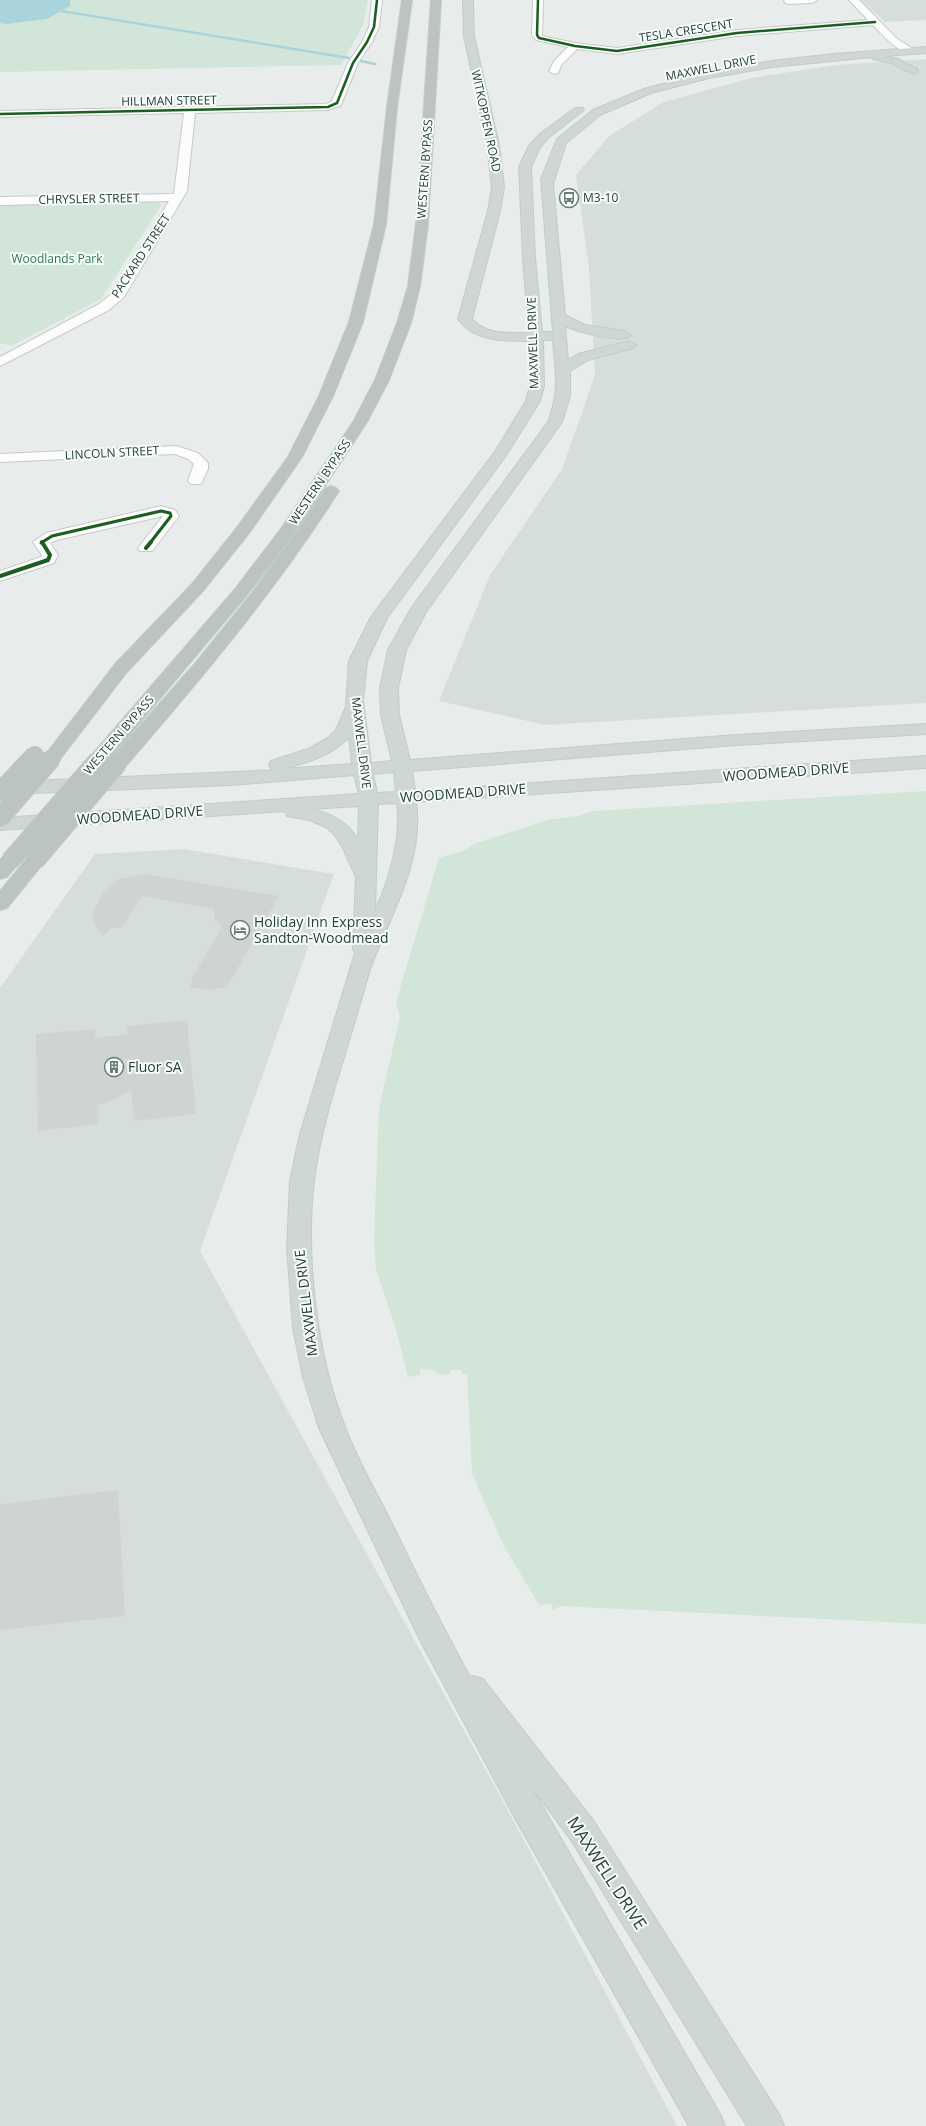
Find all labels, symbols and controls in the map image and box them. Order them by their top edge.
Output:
street label: TESLA CRESCENT [638,15,735,46]
street label: MAXWELL DRIVE [664,50,758,85]
street label: WITKOPPEN ROAD [467,68,506,174]
street label: HILLMAN STREET [121,91,217,110]
street label: WESTERN BYPASS [413,119,436,219]
bus stop icon: M3-10 [558,187,580,209]
street label: CHRYSLER STREET [38,189,140,208]
place label: M3-10 [583,189,618,206]
street label: PACKARD STREET [107,210,174,301]
park label: Woodlands Park [11,250,103,267]
street label: MAXWELL DRIVE [522,297,543,389]
street label: WESTERN BYPASS [285,436,354,528]
street label: LINCOLN STREET [64,442,160,463]
street label: WESTERN BYPASS [80,692,158,778]
street label: MAXWELL DRIVE [347,696,376,790]
street label: WOODMEAD DRIVE [722,758,850,785]
street label: WOODMEAD DRIVE [399,779,527,806]
street label: WOODMEAD DRIVE [76,801,204,828]
place label: Holiday Inn Express Sandton-Woodmead [254,912,389,947]
hotel icon: Holiday Inn Express Sandton-Woodmead [229,919,251,941]
building icon: Fluor SA [103,1056,125,1078]
place label: Fluor SA [128,1057,182,1076]
street label: MAXWELL DRIVE [290,1249,321,1357]
street label: MAXWELL DRIVE [562,1812,653,1934]

